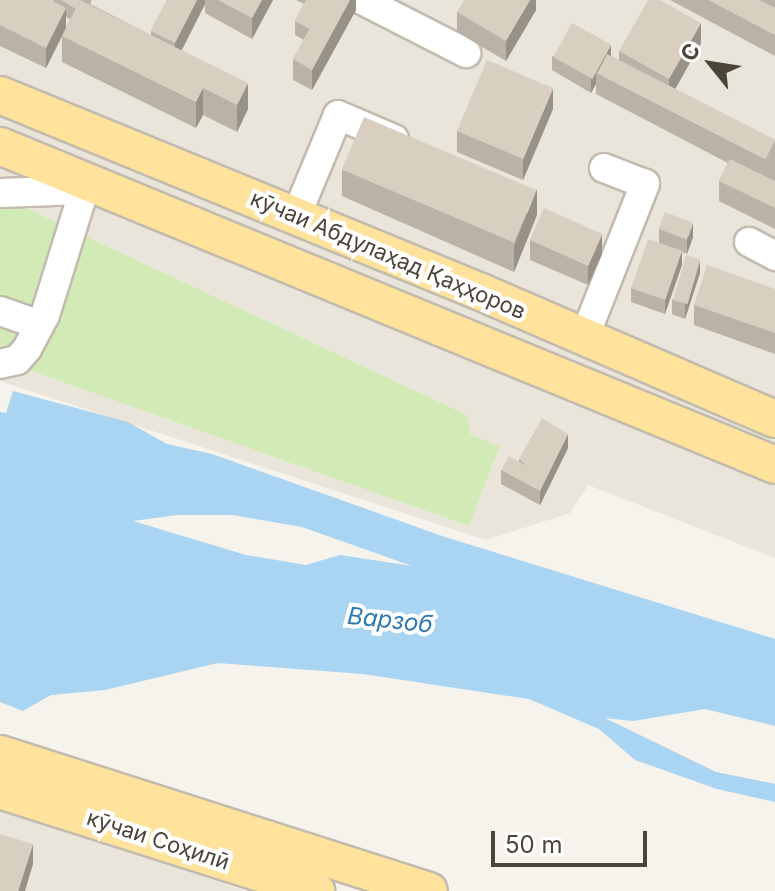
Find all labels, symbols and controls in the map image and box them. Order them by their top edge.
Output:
north arrow [671,24,751,104]
text: С [675,38,706,66]
street label: кӯчаи Абдулаҳад Қаҳҳоров [247,185,529,325]
water label: Варзоб [346,601,434,639]
street label: кӯчаи Соҳилӣ [83,805,233,875]
scale bar [495,815,651,865]
text: 50 m [505,830,563,859]

